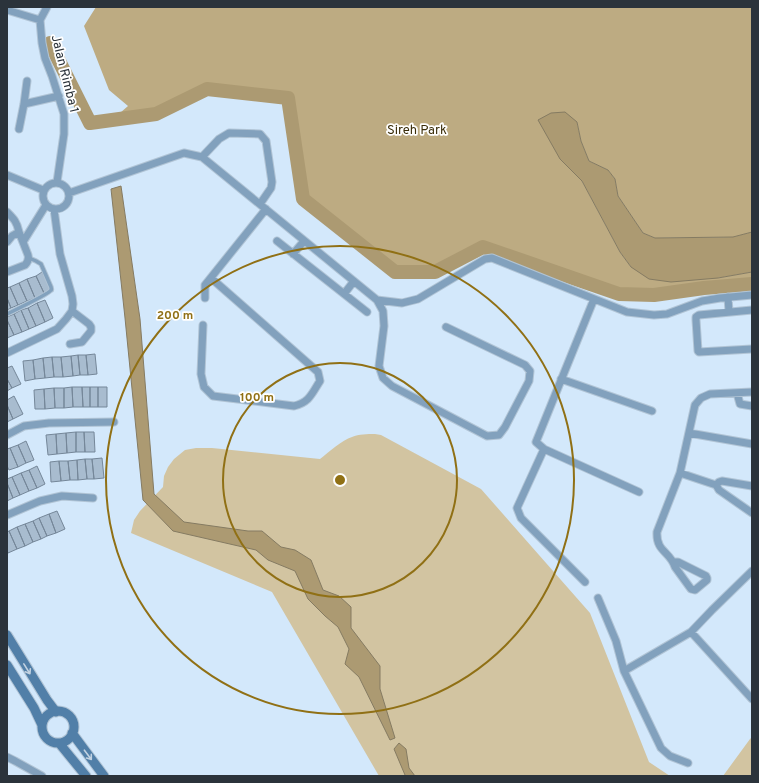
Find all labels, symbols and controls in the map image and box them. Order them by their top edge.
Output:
street label: Jalan Rimba 1 [47,33,81,115]
park label: Sireh Park [387,123,447,139]
text: 200 m [157,308,193,324]
text: 100 m [240,390,274,406]
centre of rings [333,473,347,487]
one-way arrow [24,663,32,675]
one-way arrow [84,749,92,760]

